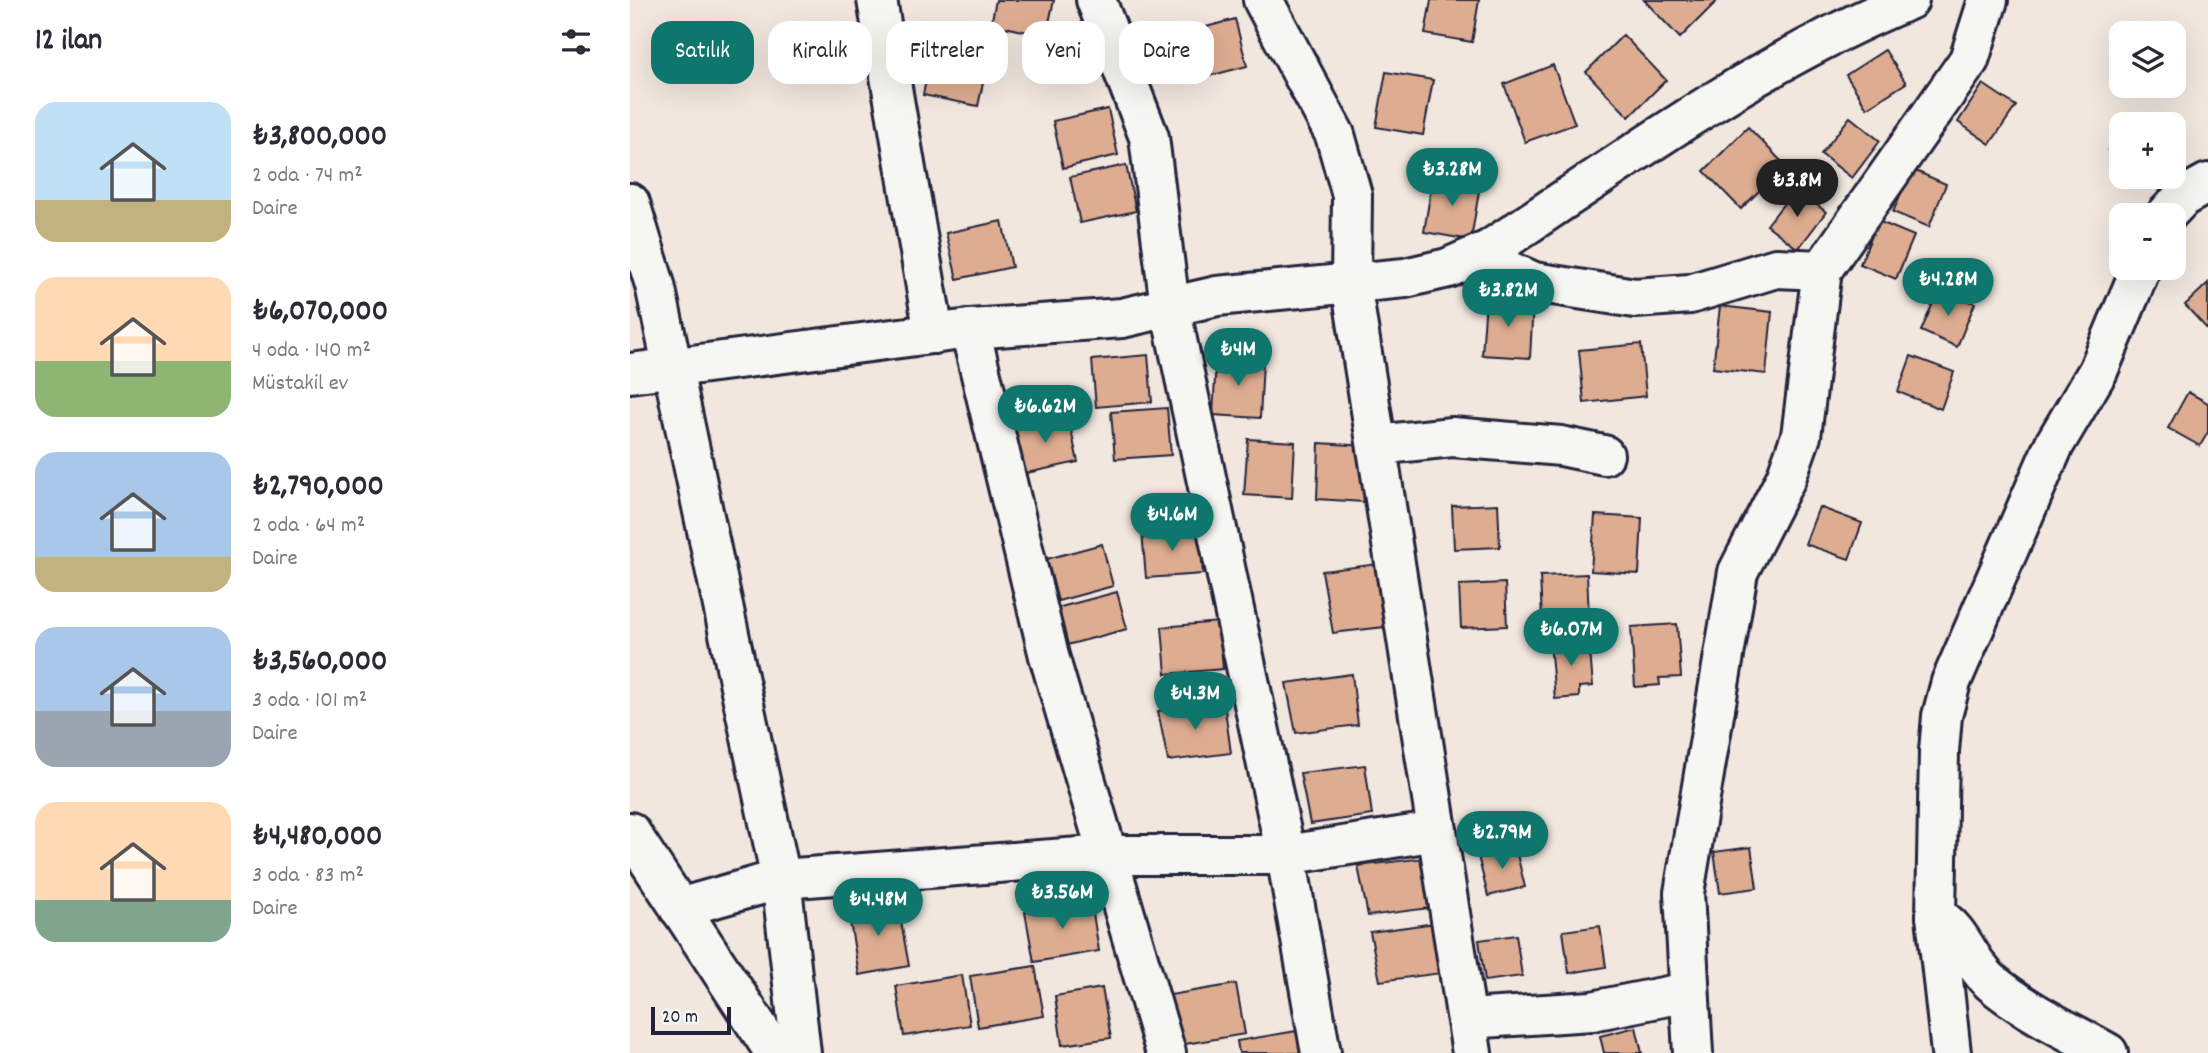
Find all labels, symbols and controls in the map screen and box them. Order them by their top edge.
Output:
text: 12 ilan [35,21,102,64]
chip: Satılık [651,21,754,84]
chip: Kiralık [768,21,872,84]
chip: Filtreler [886,21,1008,84]
chip: Yeni [1022,21,1105,84]
chip: Daire [1119,21,1214,84]
map controls [2109,21,2186,280]
button: layers [2109,21,2186,98]
icon: filters [557,23,595,61]
button: + [2109,112,2186,189]
text: ₺3,800,000 [252,117,387,160]
icon: home [91,130,175,214]
pin: ₺3.28M [1395,148,1509,208]
text: ₺3.28M [1422,154,1482,187]
text: 2 oda · 74 m² [252,160,363,193]
pin: ₺3.8M [1748,160,1846,219]
text: ₺3.8M [1772,165,1822,198]
text: Daire [252,193,298,226]
button: − [2109,203,2186,280]
pin: ₺4.28M [1891,258,2005,318]
text: ₺4.28M [1919,264,1977,297]
pin: ₺3.82M [1451,270,1565,329]
text: ₺3.82M [1478,275,1538,308]
text: ₺6,070,000 [252,292,388,335]
icon: home [91,305,175,389]
pin: ₺4M [1204,328,1272,388]
text: ₺4M [1220,334,1256,367]
text: 4 oda · 140 m² [252,335,371,368]
text: Müstakil ev [252,368,348,401]
pin: ₺6.62M [988,386,1102,445]
text: ₺6.62M [1014,391,1076,424]
text: ₺2,790,000 [252,467,384,510]
icon: home [91,480,175,564]
pin: ₺4.6M [1123,494,1221,553]
text: ₺4.6M [1147,499,1197,532]
text: 2 oda · 64 m² [252,510,365,543]
text: Daire [252,543,298,576]
pin: ₺6.07M [1514,608,1628,668]
text: ₺6.07M [1540,614,1602,647]
text: ₺3,560,000 [252,642,387,685]
icon: home [91,655,175,739]
pin: ₺4.3M [1146,672,1244,732]
text: ₺4.3M [1170,678,1220,711]
text: 3 oda · 101 m² [252,685,367,718]
text: Daire [252,718,298,751]
pin: ₺2.79M [1445,812,1559,871]
text: ₺4,480,000 [252,817,382,860]
text: ₺2.79M [1472,817,1532,850]
icon: home [91,830,175,914]
text: 3 oda · 83 m² [252,860,364,893]
pin: ₺3.56M [1005,872,1119,931]
text: ₺3.56M [1031,877,1093,910]
pin: ₺4.48M [821,878,935,938]
text: ₺4.48M [849,884,907,917]
text: Daire [252,893,298,926]
scale bar [651,1004,732,1036]
text: 20 m [662,1005,698,1032]

